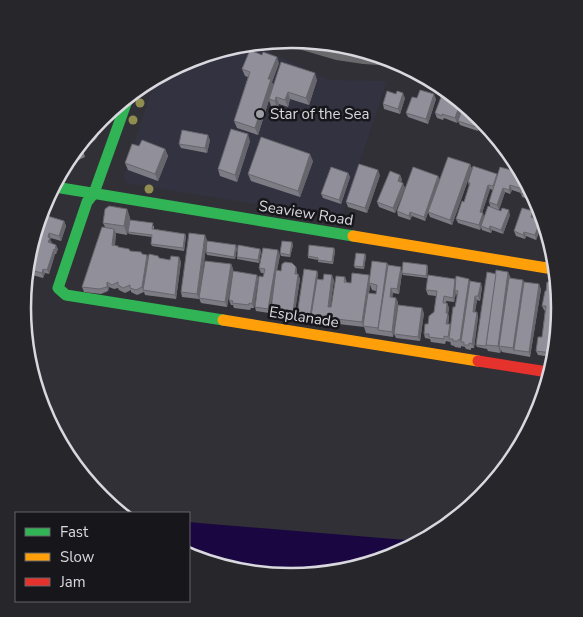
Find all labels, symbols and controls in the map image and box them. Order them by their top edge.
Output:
place label: Star of the Sea [270,104,370,124]
marker: Star of the Sea [254,108,266,120]
street label: Seaview Road [257,196,355,230]
street label: Esplanade [268,302,340,332]
legend [15,512,190,602]
text: Fast [60,522,89,542]
text: Slow [60,547,95,567]
text: Jam [59,572,86,592]

